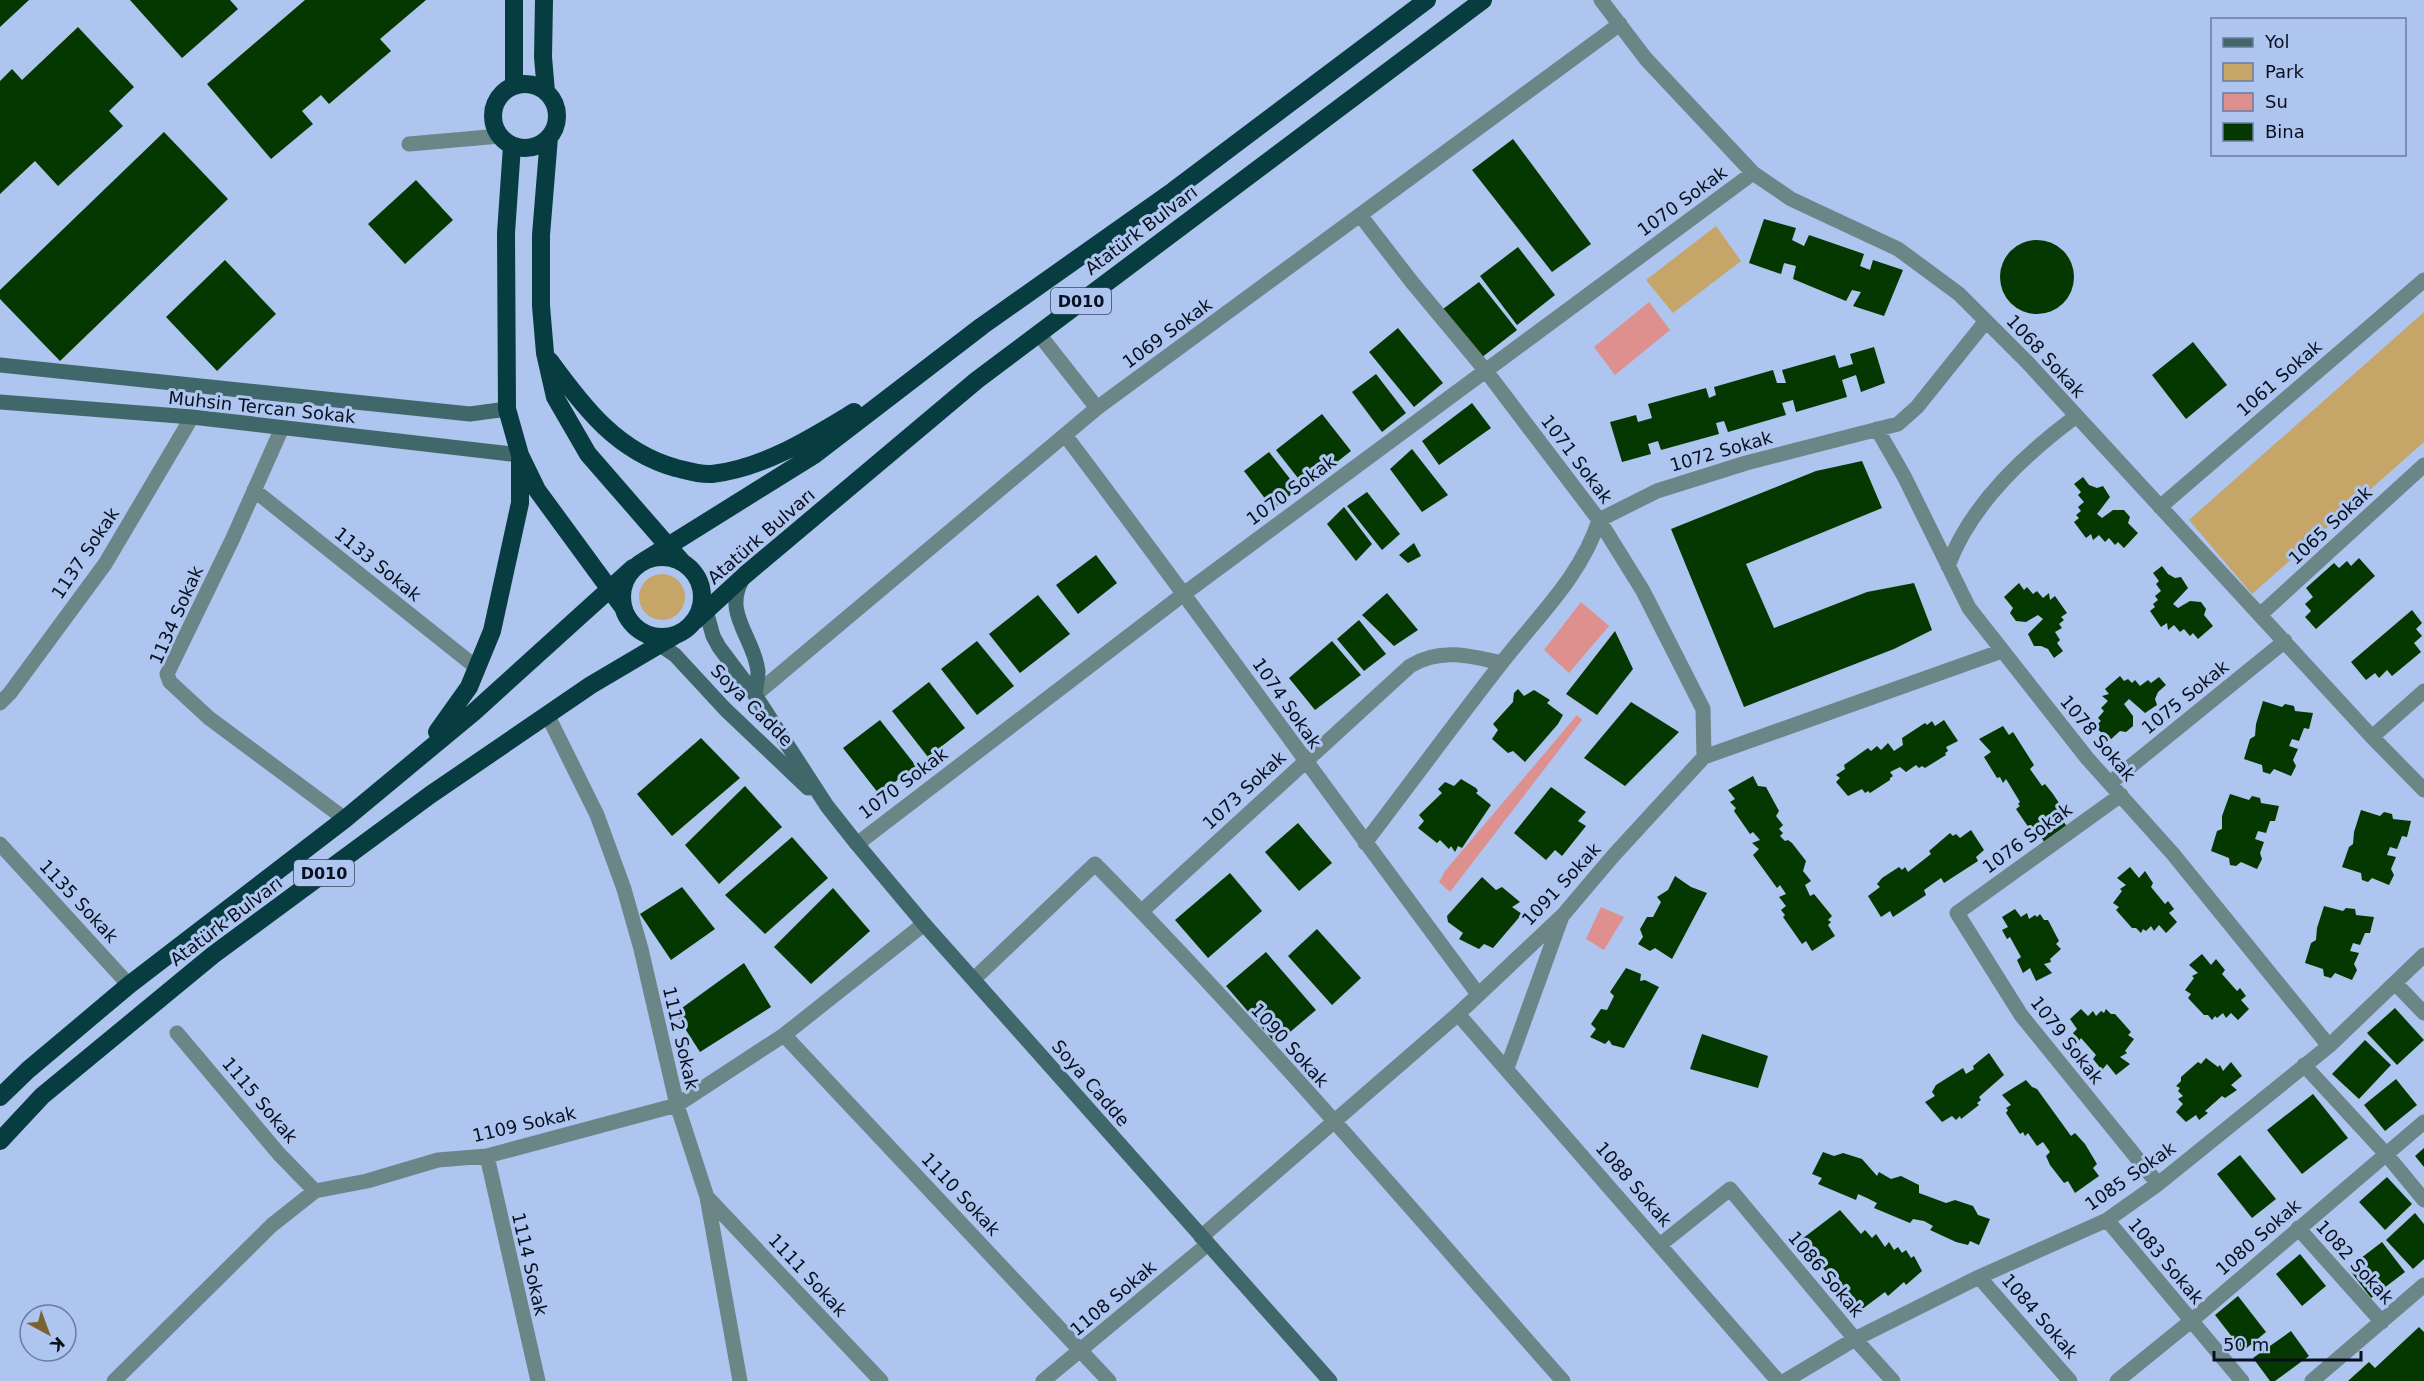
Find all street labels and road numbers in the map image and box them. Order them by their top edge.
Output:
street label: 1070 Sokak [1633,161,1731,241]
street label: Atatürk Bulvarı [1081,181,1201,279]
road number: D010 [1051,288,1111,314]
street label: 1069 Sokak [1118,293,1216,373]
street label: 1068 Sokak [2002,310,2090,402]
street label: 1061 Sokak [2232,335,2326,421]
street label: Muhsin Tercan Sokak [167,387,357,427]
street label: 1071 Sokak [1537,411,1617,508]
street label: 1072 Sokak [1667,426,1775,476]
street label: 1070 Sokak [1242,450,1340,530]
street label: 1065 Sokak [2284,481,2376,569]
street label: Atatürk Bulvarı [703,484,819,588]
street label: 1137 Sokak [47,503,124,603]
street label: 1133 Sokak [330,523,426,606]
street label: 1134 Sokak [145,562,207,667]
street label: 1074 Sokak [1248,654,1326,753]
street label: 1075 Sokak [2137,655,2233,738]
street label: Soya Cadde [707,660,797,750]
street label: 1078 Sokak [2056,691,2140,786]
street label: 1070 Sokak [855,743,952,823]
street label: 1073 Sokak [1198,746,1290,834]
street label: 1076 Sokak [1978,798,2076,878]
street label: 1091 Sokak [1517,838,1605,930]
street label: 1135 Sokak [35,855,123,947]
road number: D010 [294,860,354,886]
street label: Atatürk Bulvarı [166,872,286,970]
street label: 1112 Sokak [659,984,703,1092]
street label: 1079 Sokak [2026,992,2108,1088]
street label: 1090 Sokak [1247,999,1333,1092]
street label: Soya Cadde [1048,1036,1134,1130]
street label: 1115 Sokak [218,1053,302,1148]
street label: 1109 Sokak [470,1102,578,1146]
street label: 1088 Sokak [1591,1137,1677,1231]
street label: 1085 Sokak [2081,1137,2180,1215]
street label: 1110 Sokak [917,1148,1005,1240]
street label: 1080 Sokak [2211,1194,2305,1280]
street label: 1114 Sokak [508,1210,552,1318]
street label: 1083 Sokak [2124,1214,2208,1309]
street label: 1082 Sokak [2312,1216,2398,1309]
street label: 1086 Sokak [1784,1227,1868,1322]
street label: 1111 Sokak [764,1229,852,1321]
street label: 1108 Sokak [1066,1256,1161,1340]
street label: 1084 Sokak [1997,1269,2083,1363]

